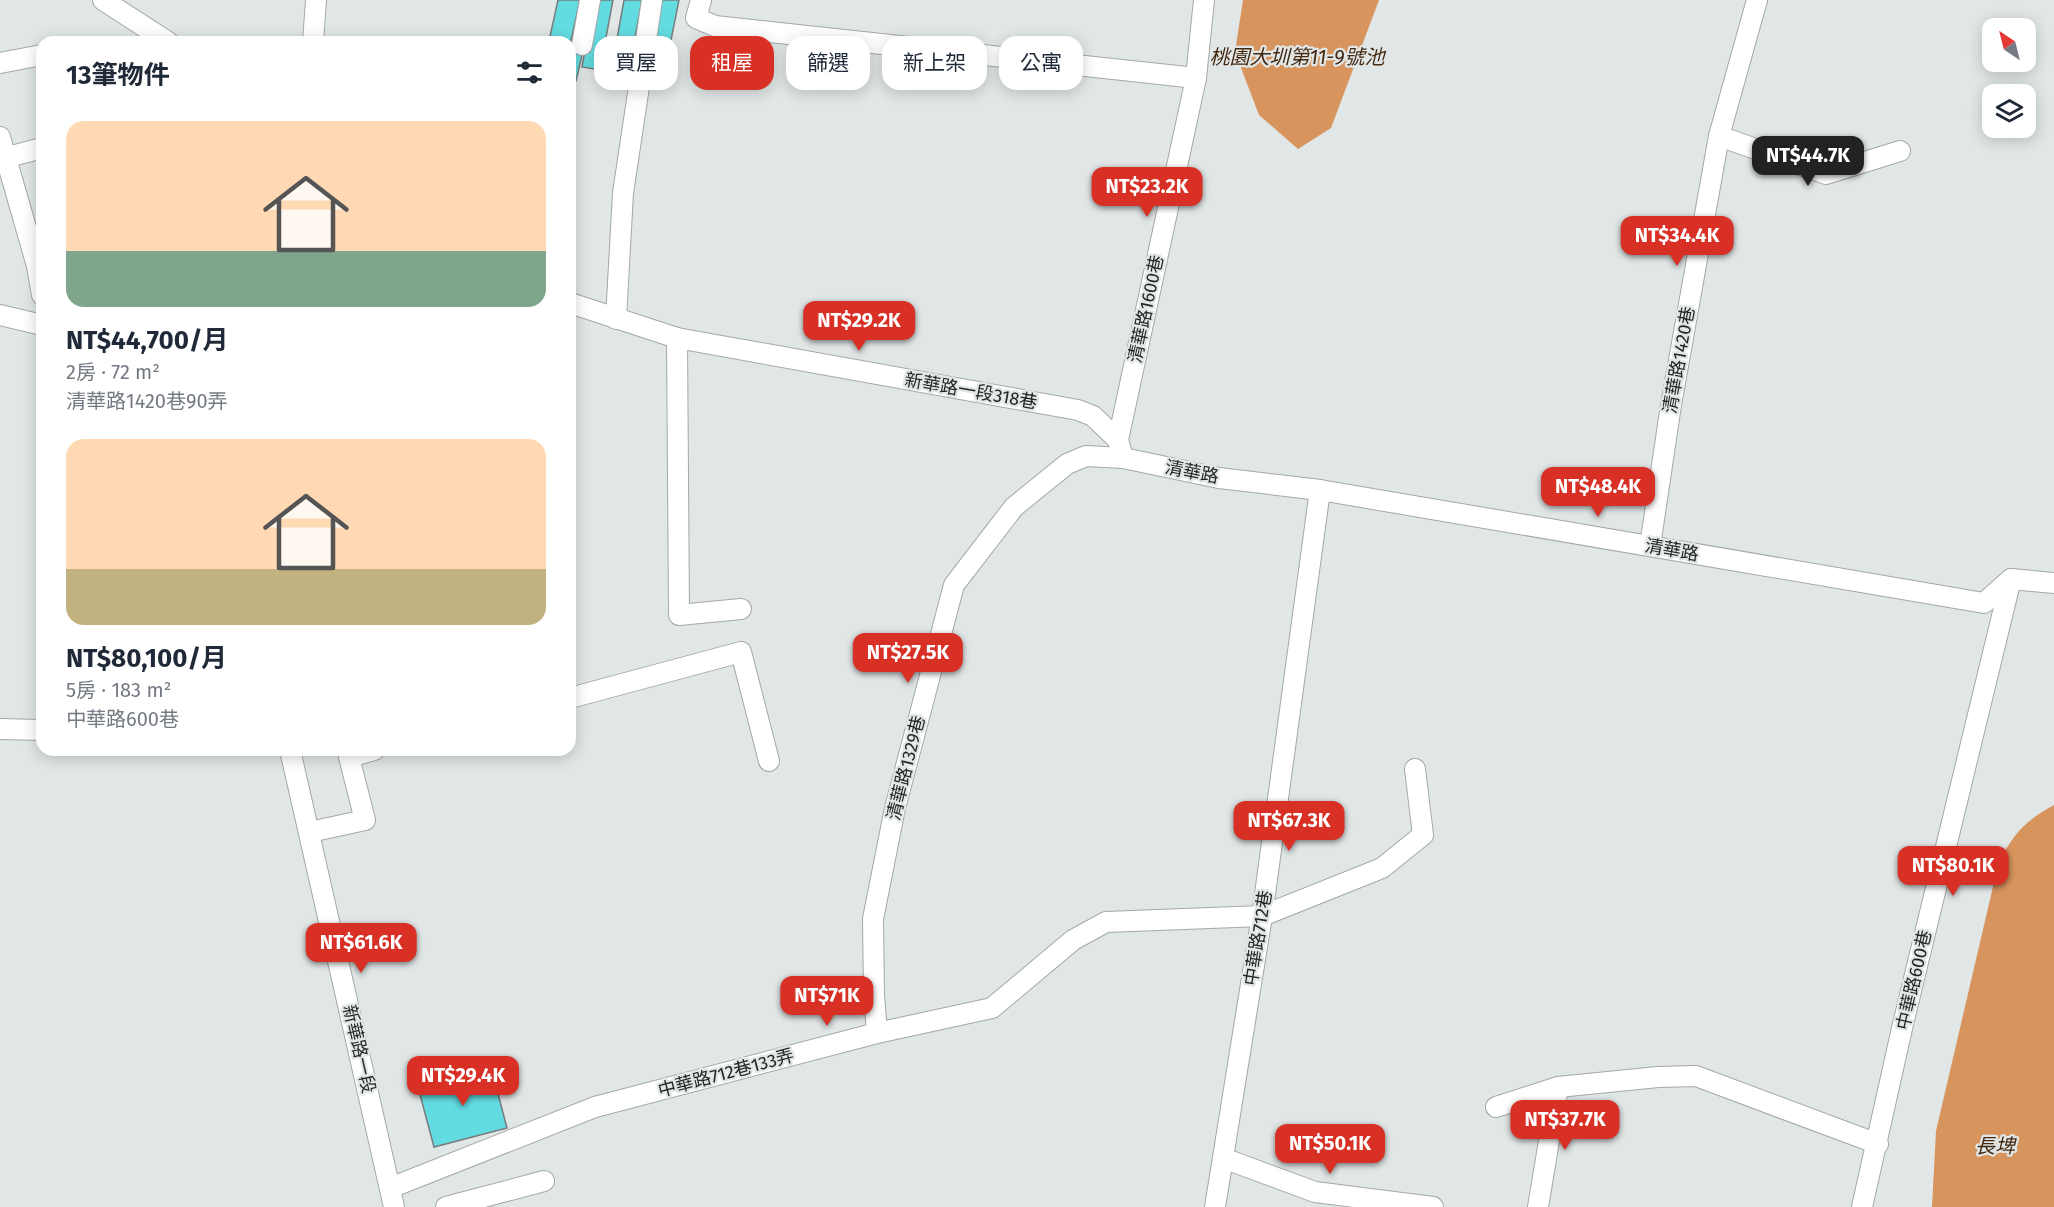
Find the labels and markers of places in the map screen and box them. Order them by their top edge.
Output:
pin: NT$44.7K [1746,136,1870,187]
pin: NT$23.2K [1085,167,1209,218]
pin: NT$34.4K [1615,216,1739,267]
pin: NT$29.2K [797,301,921,352]
pin: NT$48.4K [1536,467,1660,518]
pin: NT$27.5K [846,633,970,684]
pin: NT$67.3K [1227,801,1351,852]
pin: NT$80.1K [1891,846,2015,897]
pin: NT$61.6K [299,923,423,974]
pin: NT$71K [778,976,876,1027]
pin: NT$29.4K [401,1056,525,1107]
pin: NT$37.7K [1503,1100,1627,1151]
pin: NT$50.1K [1268,1124,1392,1175]

